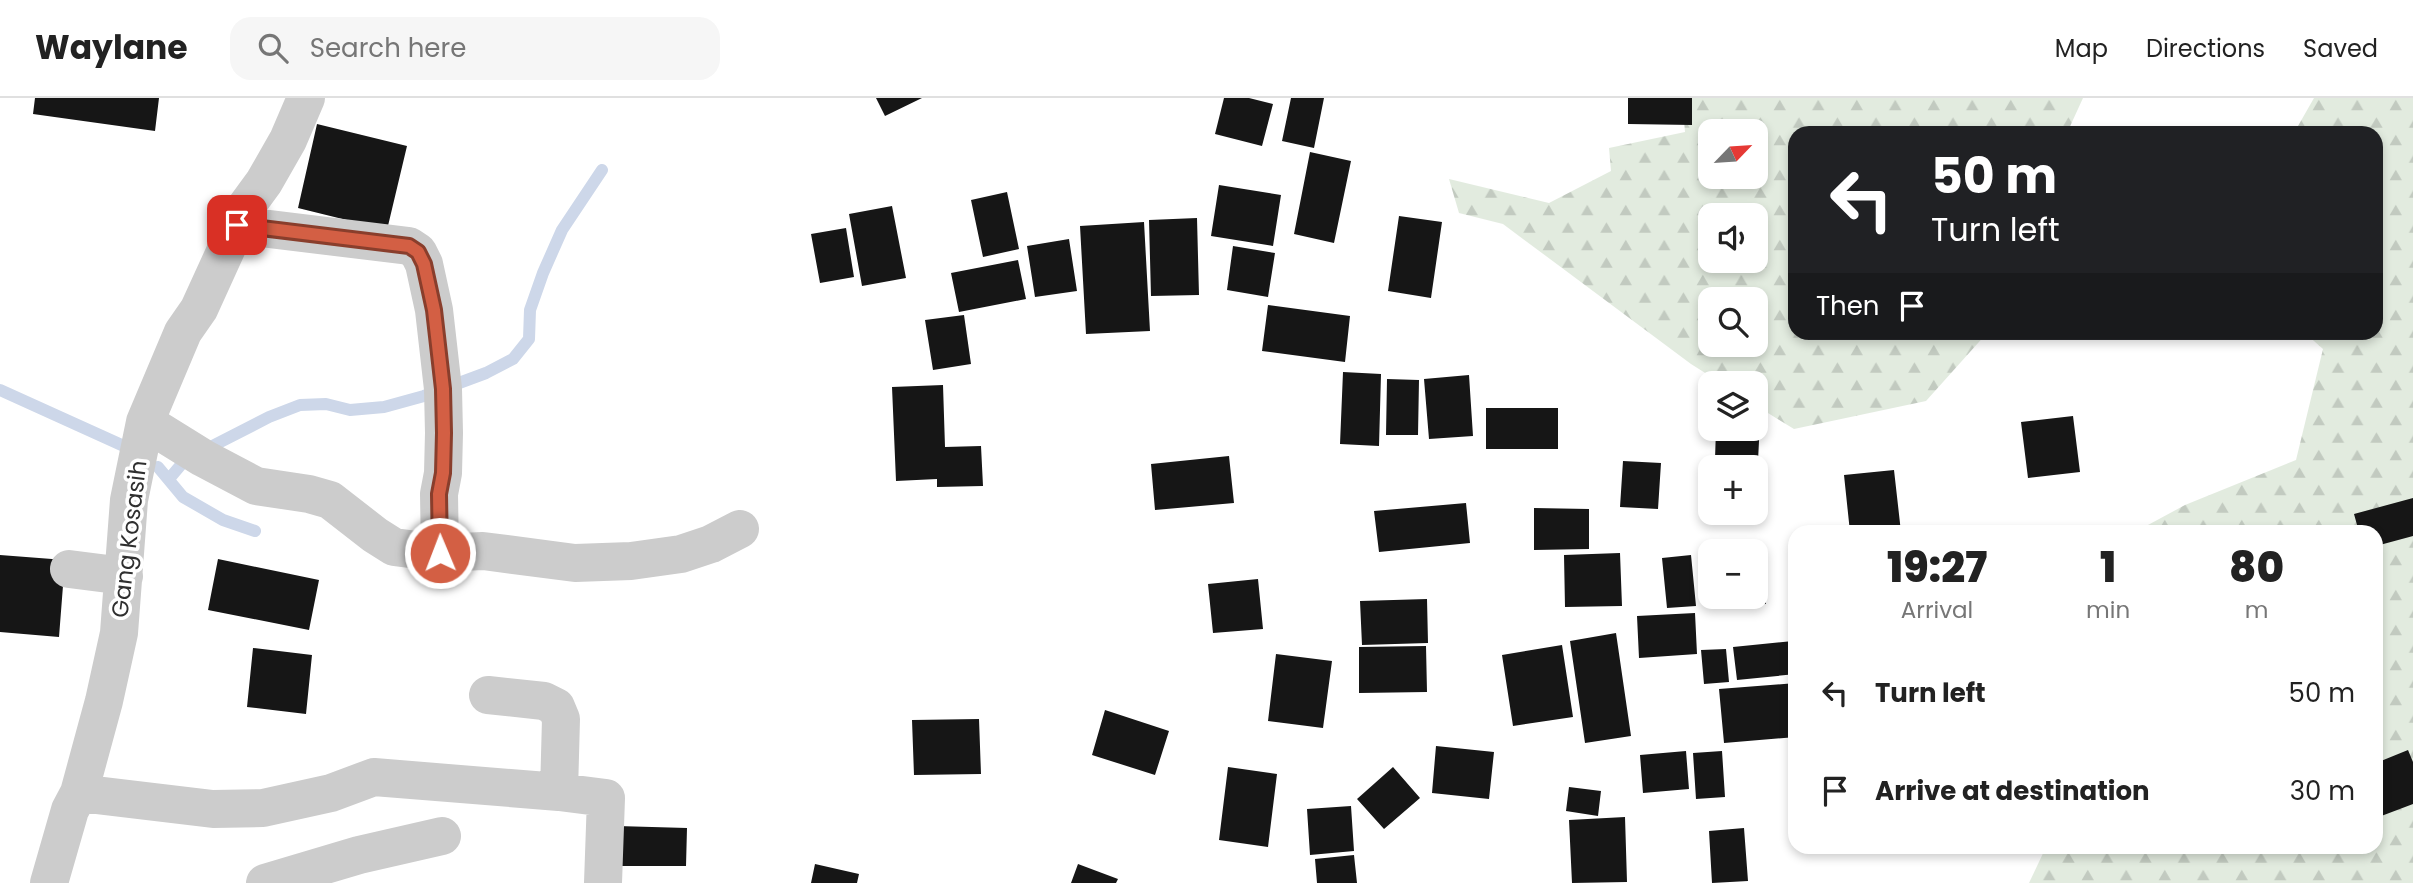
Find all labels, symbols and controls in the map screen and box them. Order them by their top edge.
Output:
search box [230,17,720,80]
text: Waylane [35,24,188,71]
icon: search [254,29,292,67]
text: Search here [310,30,466,66]
text: Map [2055,32,2108,65]
text: Directions [2146,32,2265,65]
text: Saved [2303,32,2378,65]
north arrow [1698,119,1768,189]
map controls [1698,119,1768,609]
text: 50 m [1931,142,2057,210]
icon: left [1816,154,1907,245]
pin [207,195,267,255]
button: sound [1698,203,1768,273]
icon: arrive [218,206,256,244]
text: Turn left [1931,207,2060,252]
button: search [1698,287,1768,357]
icon: arrive [1893,287,1931,325]
text: Then [1816,288,1879,324]
button: layers [1698,371,1768,441]
button: + [1698,455,1768,525]
street label: Gang Kosasih [103,458,155,620]
position arrow [403,516,477,590]
text: 19:27 [1887,538,1987,597]
text: 1 [2100,538,2116,597]
text: 80 [2229,538,2284,597]
button: − [1698,539,1768,609]
text: Arrival [1901,594,1973,626]
text: min [2086,594,2130,626]
text: m [2245,594,2268,626]
icon: left [1816,674,1854,712]
text: Turn left [1875,675,1986,711]
text: 50 m [2289,675,2355,711]
icon: arrive [1816,772,1854,810]
text: Arrive at destination [1875,773,2150,809]
text: 30 m [2290,773,2355,809]

